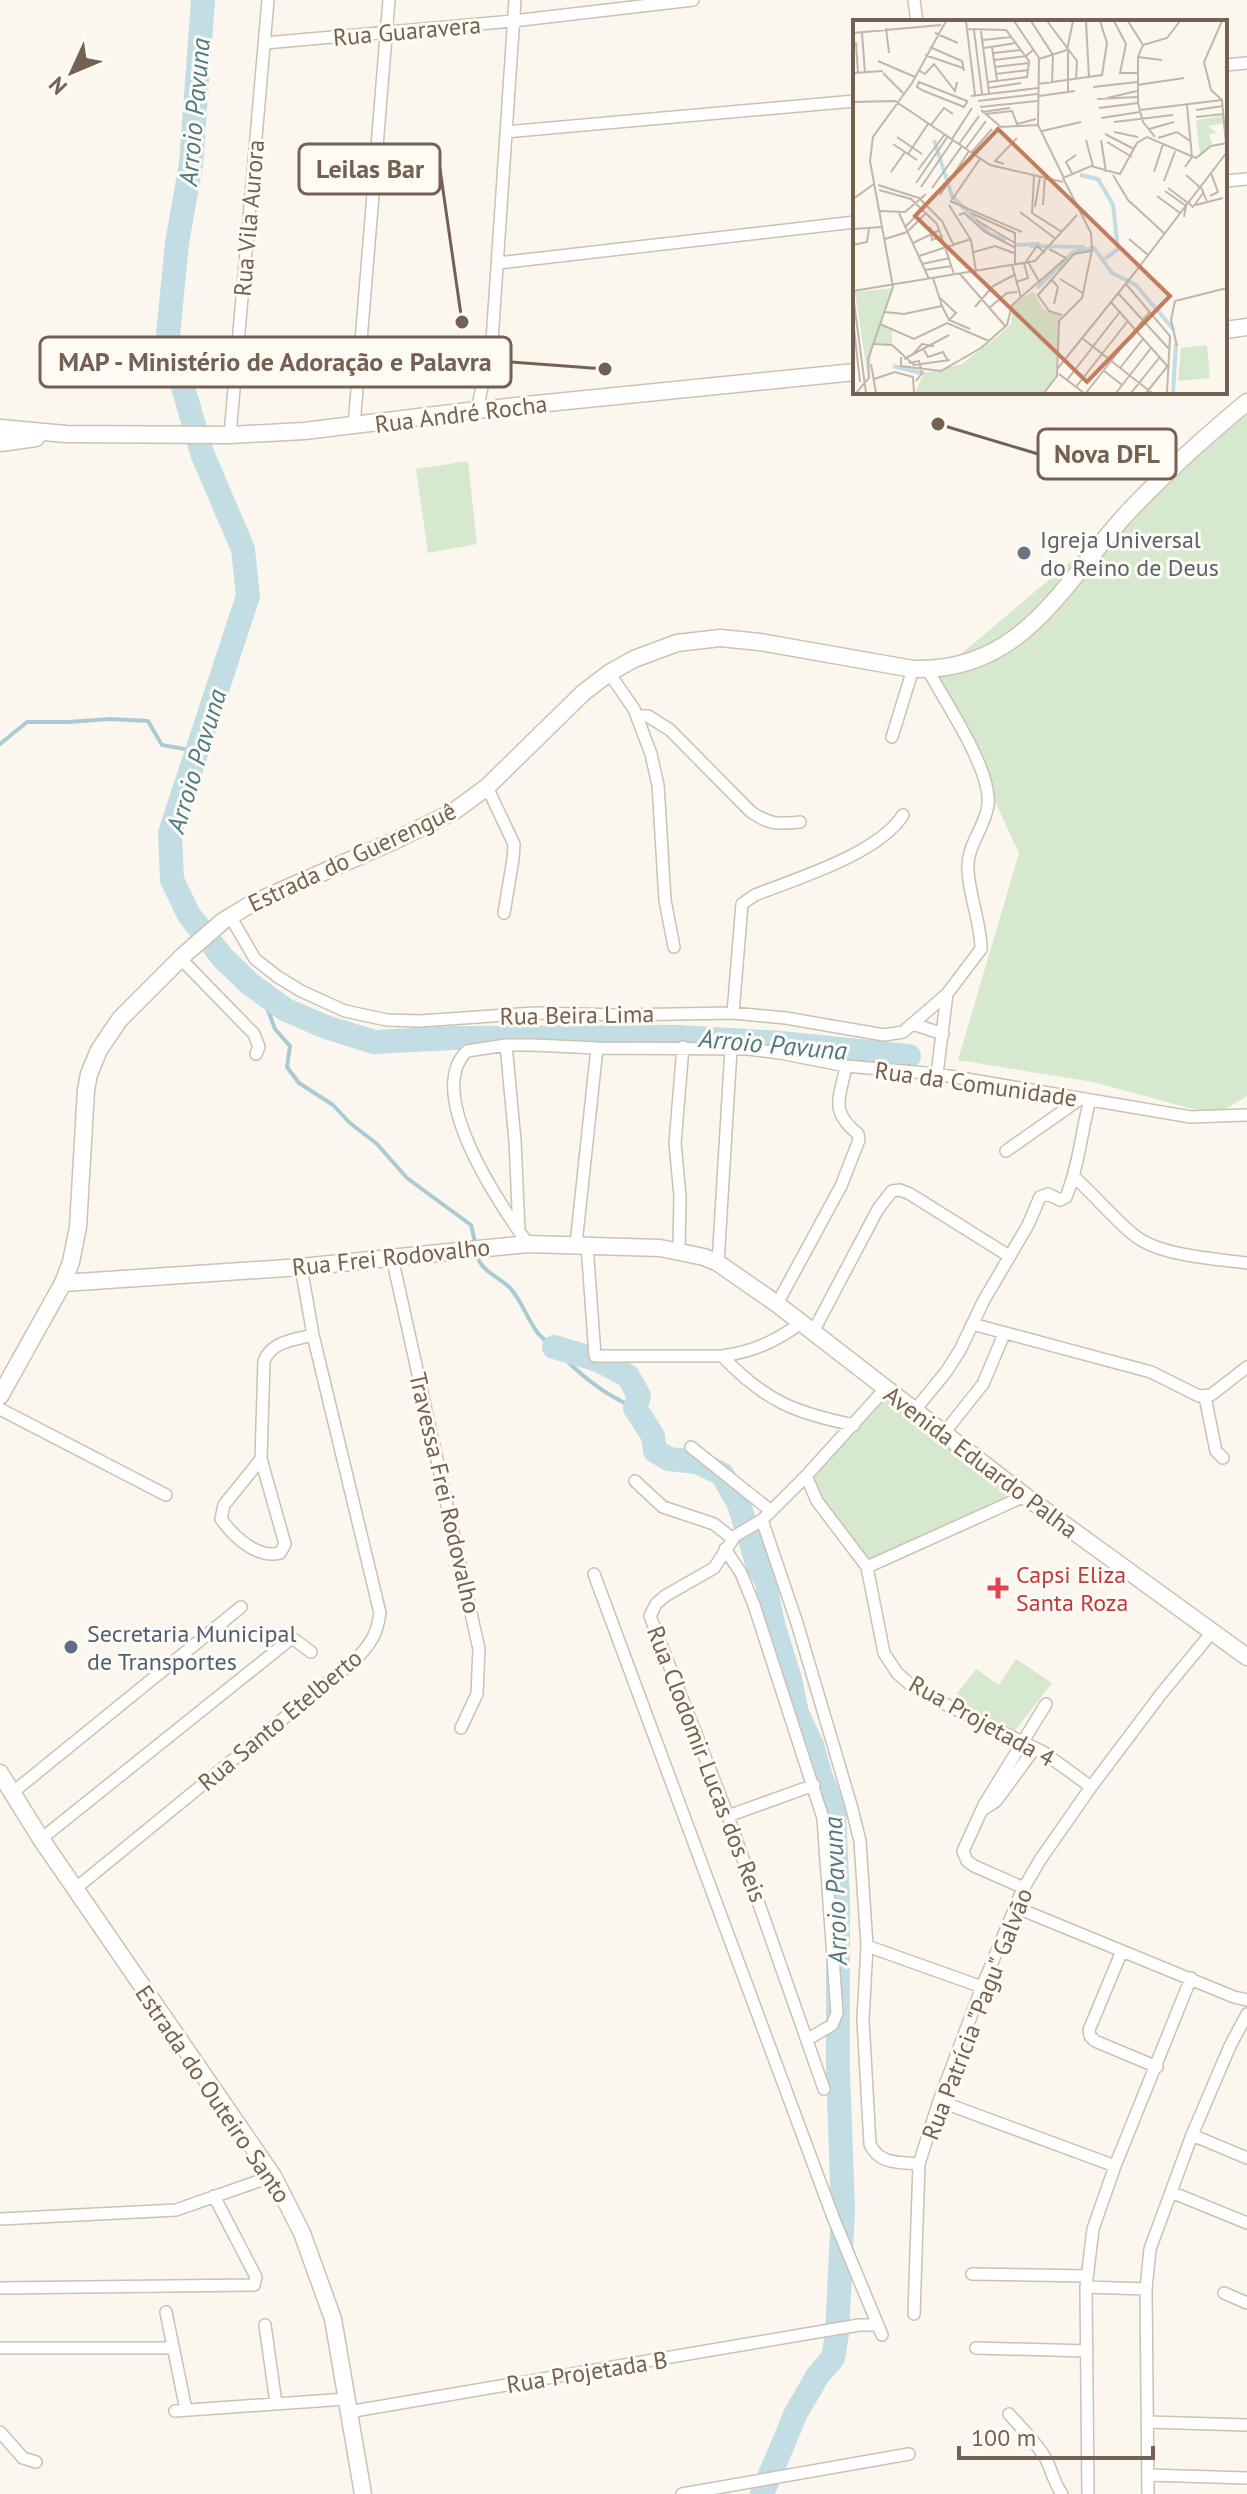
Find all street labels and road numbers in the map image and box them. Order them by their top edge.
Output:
street label: Rua Guaravera [332,9,482,53]
street label: Rua Vila Aurora [227,138,271,298]
street label: Rua André Rocha [373,388,549,440]
street label: Estrada do Guerenguê [243,795,461,919]
street label: Rua Beira Lima [499,998,655,1032]
street label: Rua da Comunidade [873,1054,1079,1114]
street label: Rua Frei Rodovalho [291,1231,491,1283]
street label: Travessa Frei Rodovalho [402,1369,488,1617]
street label: Avenida Eduardo Palha [878,1379,1084,1545]
street label: Rua Clodomir Lucas dos Reis [640,1621,774,1907]
street label: Rua Santo Etelberto [192,1642,368,1798]
street label: Rua Projetada 4 [904,1668,1060,1774]
street label: Rua Patrícia "Pagu" Galvão [915,1884,1039,2144]
street label: Estrada do Outeiro Santo [128,1979,298,2209]
street label: Rua Projetada B [504,2344,670,2400]

